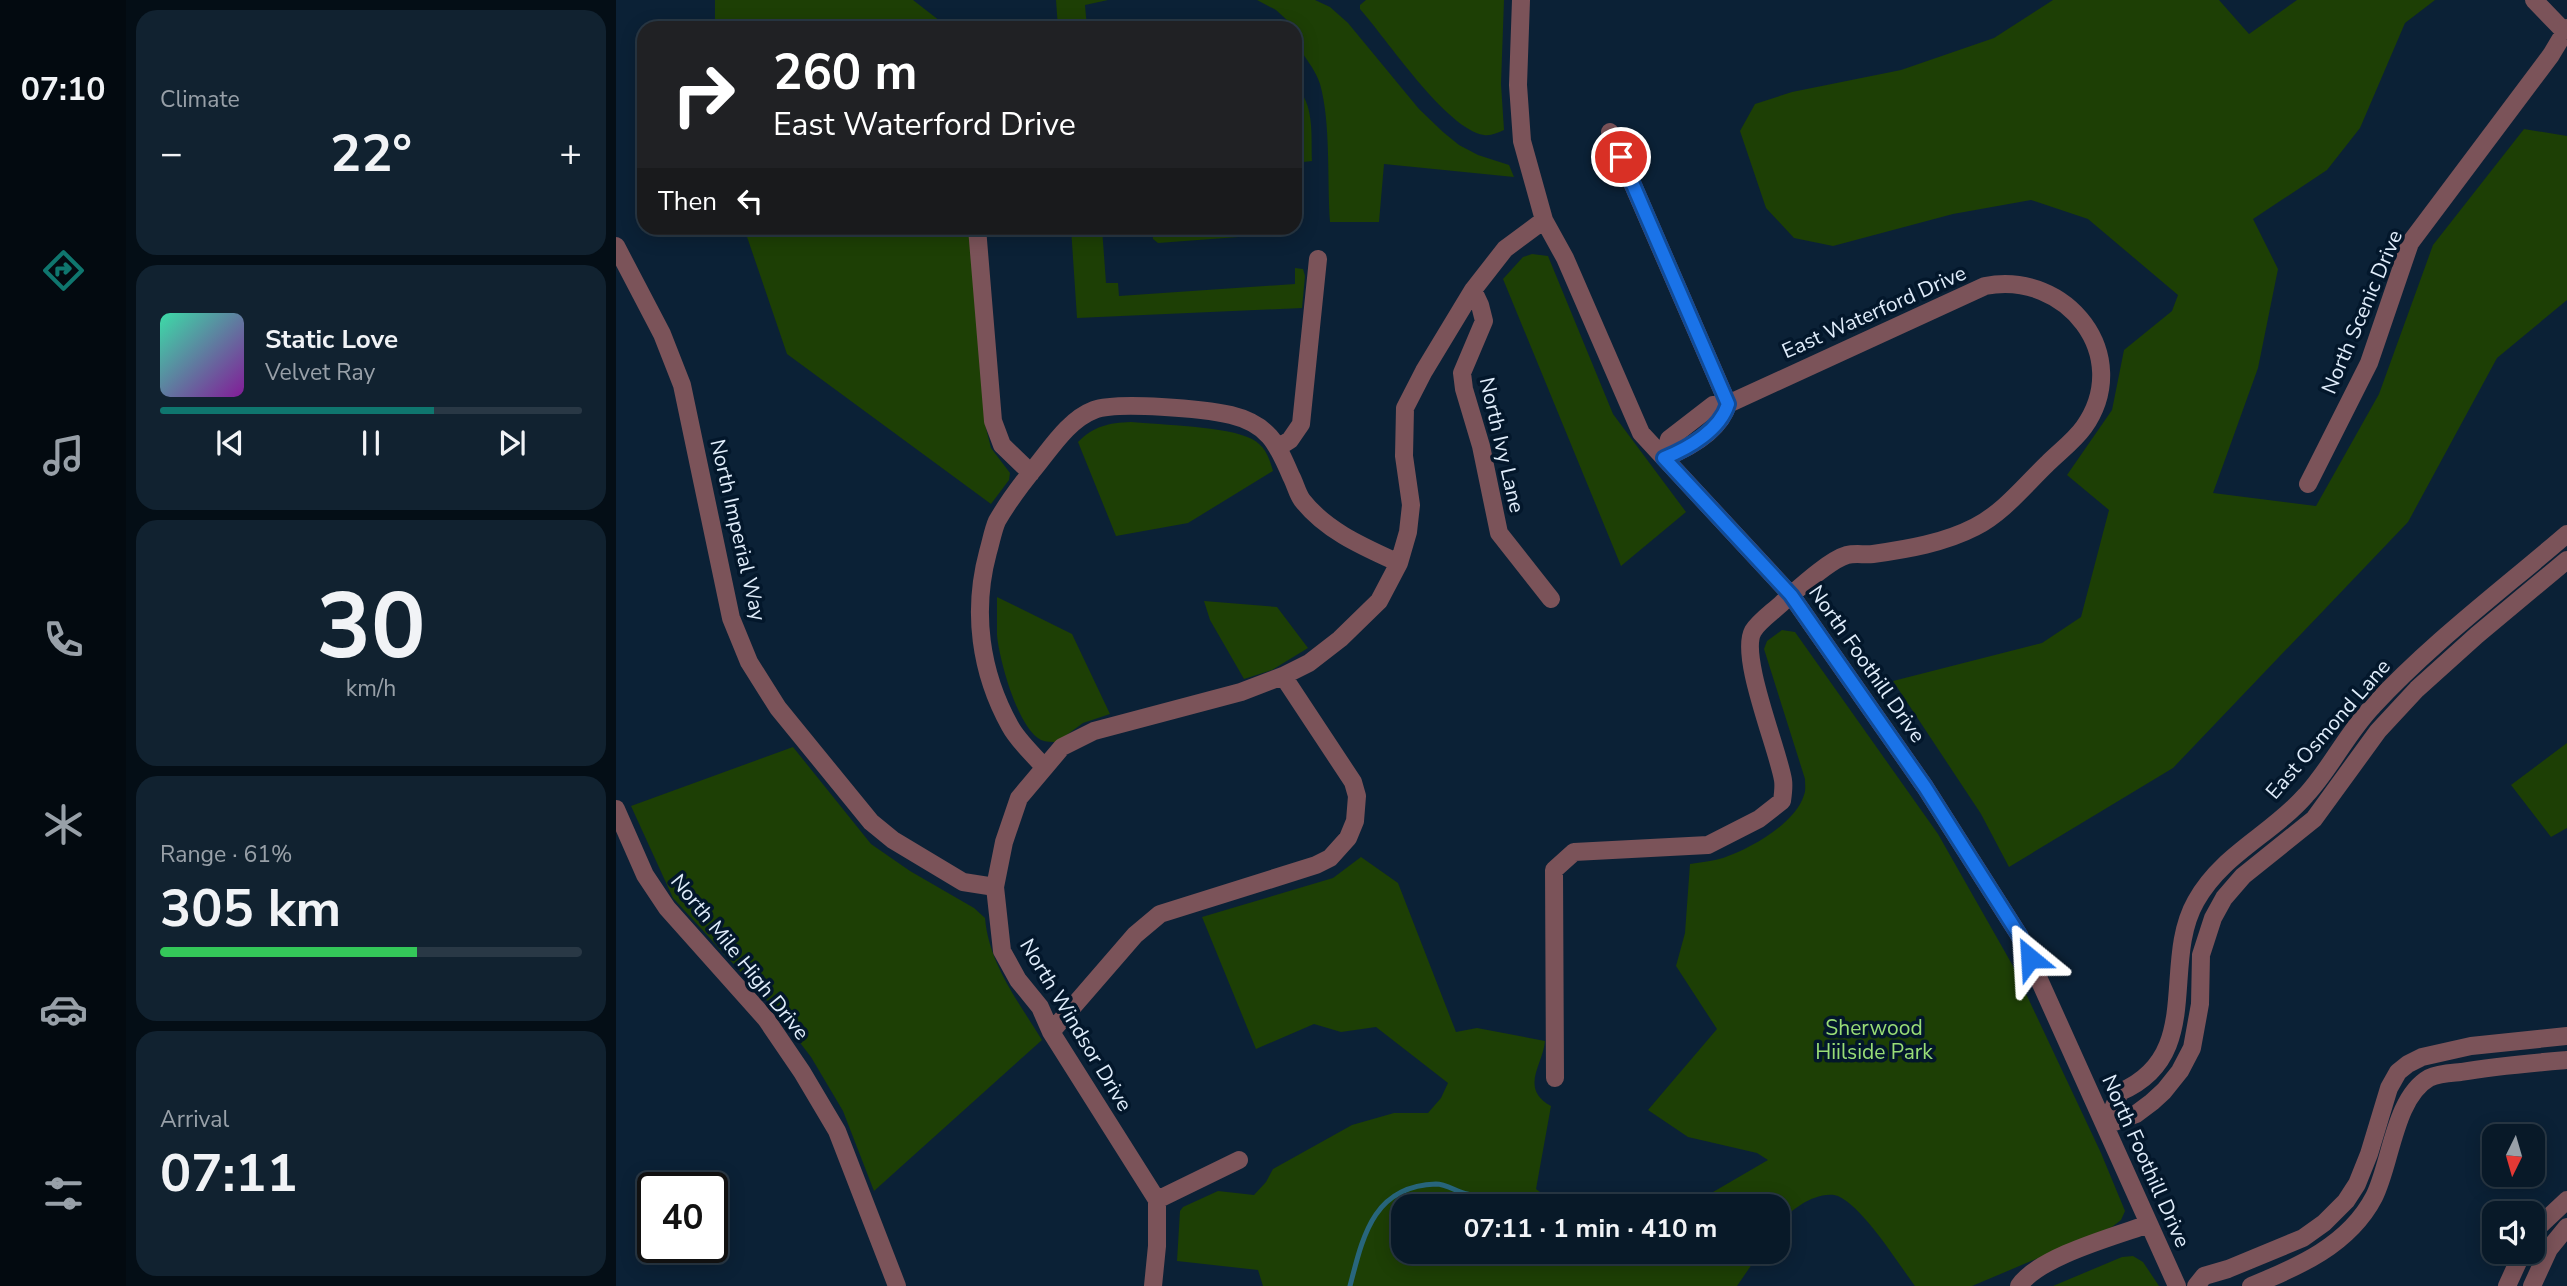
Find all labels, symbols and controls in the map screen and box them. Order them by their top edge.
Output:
text: 260 m [773,39,917,106]
icon: right [658,49,749,140]
text: 07:10 [21,68,105,111]
text: Climate [160,84,240,115]
text: East Waterford Drive [773,103,1076,146]
text: 22° [330,118,412,189]
pin [1591,127,1651,187]
text: − [160,128,183,179]
text: + [559,128,582,179]
icon: arrive [1602,138,1640,176]
icon: left [731,182,769,220]
text: Then [658,184,717,219]
street label: North Scenic Drive [2315,226,2409,398]
icon: directions [39,246,88,295]
street label: East Waterford Drive [1778,259,1970,365]
text: Static Love [265,322,398,357]
text: Velvet Ray [265,357,375,388]
street label: North Ivy Lane [1473,374,1531,516]
icon: previous [211,424,249,462]
icon: pause [352,424,390,462]
icon: next [493,424,531,462]
icon: music [39,431,88,480]
street label: North Imperial Way [703,436,773,624]
text: 30 [316,565,426,689]
street label: North Foothill Drive [1802,580,1932,748]
icon: phone [39,615,88,664]
street label: East Osmond Lane [2259,653,2397,805]
text: km/h [346,673,396,704]
icon: climate [39,800,88,849]
text: Range · 61% [160,839,292,870]
street label: North Mile High Drive [664,868,816,1046]
text: 305 km [160,873,341,944]
position arrow [1993,921,2067,995]
street label: North Windsor Drive [1013,934,1139,1116]
icon: car [39,985,88,1034]
park label: Sherwood Hiilside Park [1815,1014,1933,1066]
street label: North Foothill Drive [2095,1070,2197,1252]
text: Arrival [160,1104,229,1135]
north arrow [2482,1124,2544,1186]
map controls [2482,1124,2545,1264]
text: 07:11 [160,1138,298,1209]
icon: filters [39,1169,88,1218]
speed limit sign: 40 [637,1172,728,1263]
button: sound [2482,1201,2545,1264]
text: 07:11 · 1 min · 410 m [1464,1211,1717,1246]

